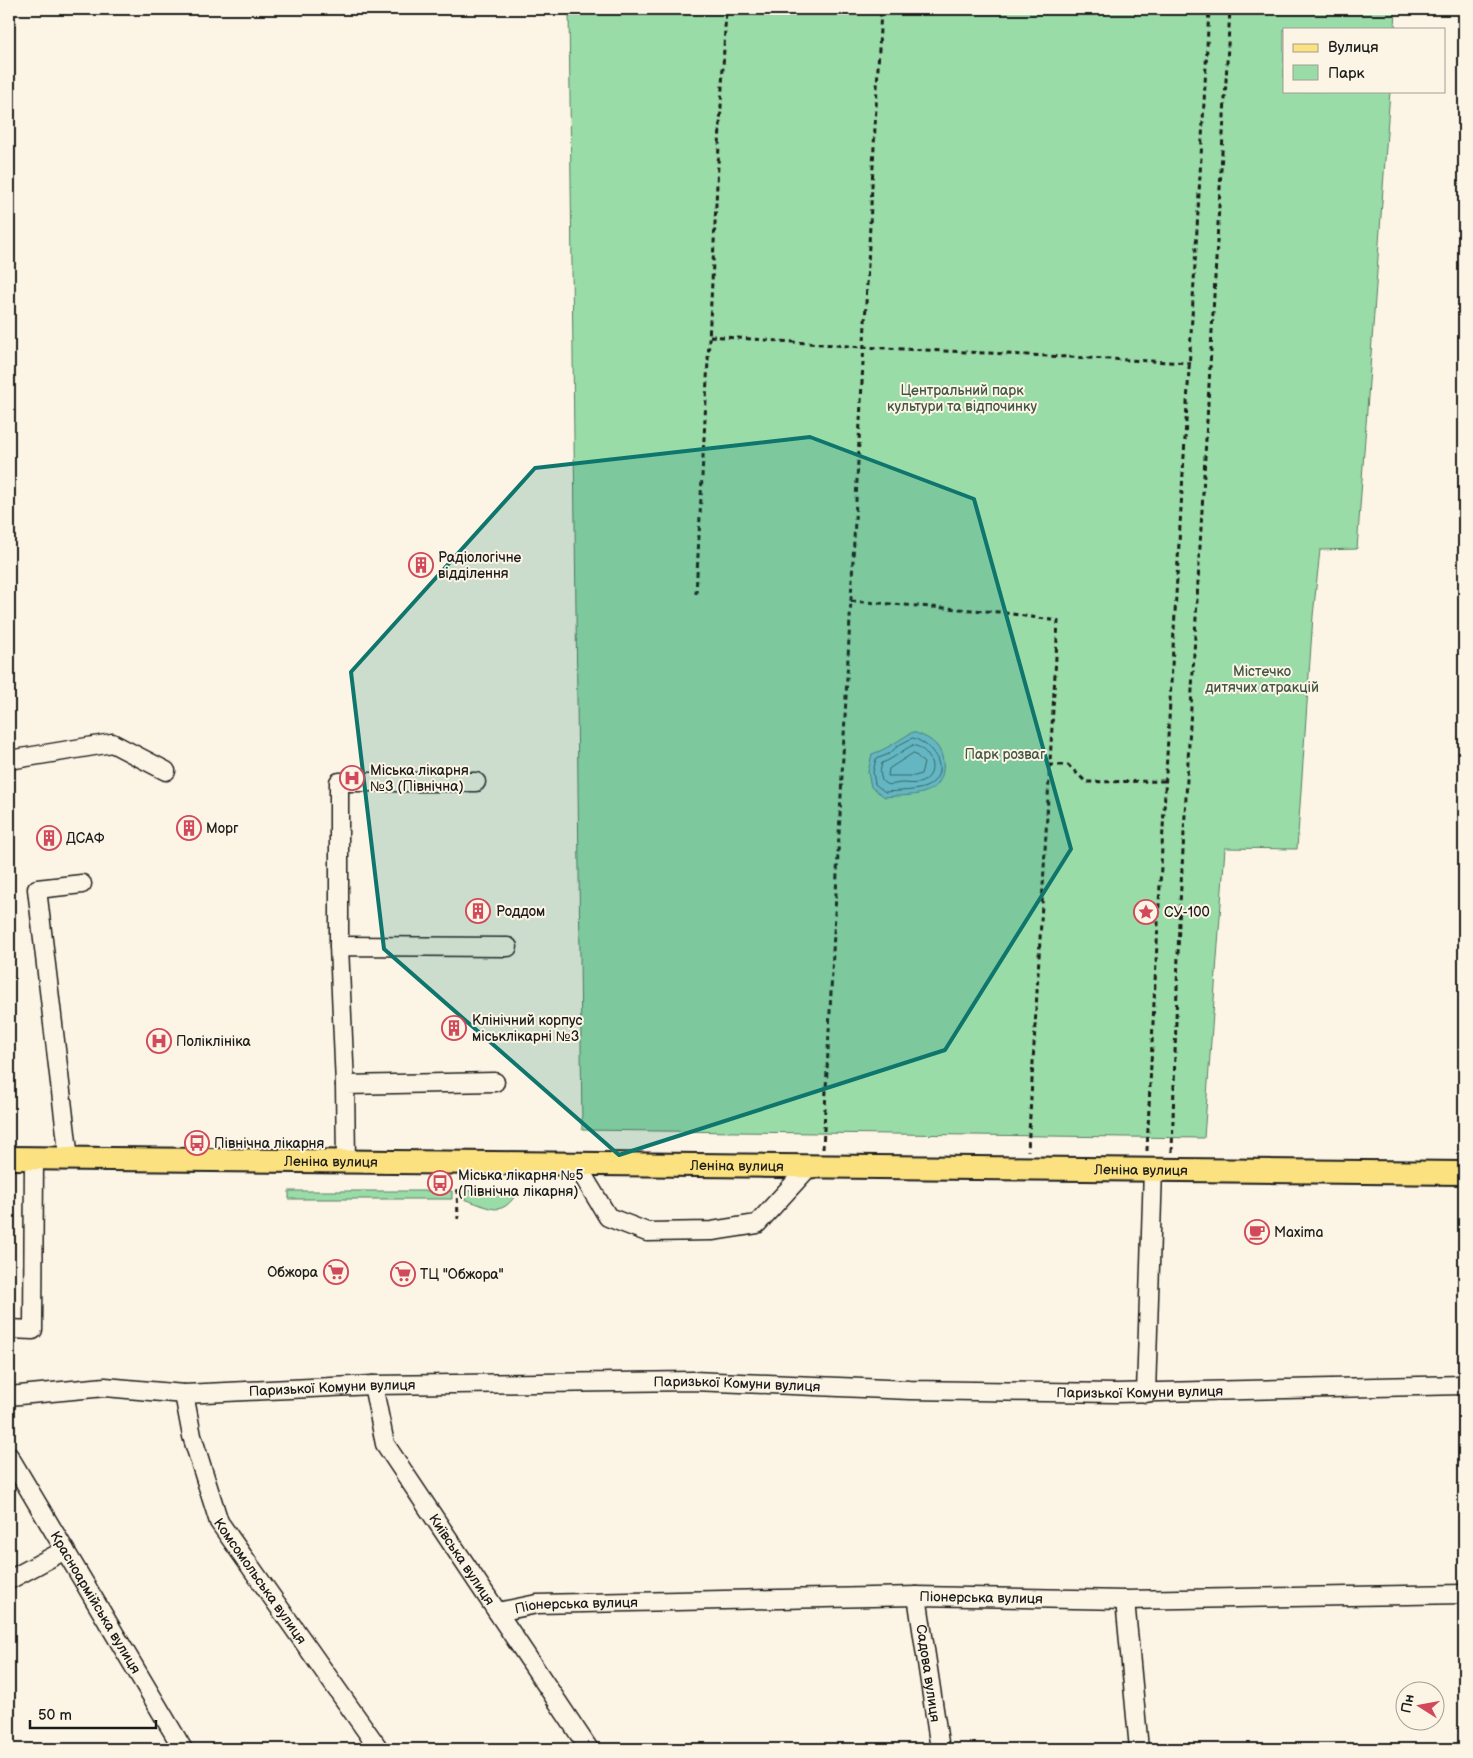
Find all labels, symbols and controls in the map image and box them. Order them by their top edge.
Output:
legend [1283,28,1446,92]
text: Вулиця [1328,38,1379,57]
text: Парк [1328,64,1365,83]
park label: Центральний парк культури та відпочинку [887,382,1037,415]
place label: Радіологічне відділення [438,549,522,582]
building icon: Радіологічне відділення [408,552,434,578]
park label: Містечко дитячих атракцій [1205,663,1319,696]
park label: Парк розваг [965,746,1046,763]
place label: Міська лікарня №3 (Північна) [370,762,469,795]
hospital icon: Міська лікарня №3 (Північна) [339,765,365,791]
building icon: Морг [176,815,202,841]
place label: Морг [206,820,239,837]
building icon: ДСАФ [36,825,62,851]
place label: ДСАФ [66,830,105,847]
building icon: Роддом [465,898,491,924]
place icon: СУ-100 [1133,899,1159,925]
place label: Роддом [496,903,545,920]
place label: СУ-100 [1164,904,1210,921]
place label: Клінічний корпус міськлікарні №3 [472,1012,583,1045]
building icon: Клінічний корпус міськлікарні №3 [441,1015,467,1041]
hospital icon: Поліклініка [146,1028,172,1054]
place label: Поліклініка [176,1033,251,1050]
bus stop icon: Північна лікарня [184,1130,210,1156]
place label: Північна лікарня [214,1135,325,1152]
street label: Леніна вулиця [283,1153,378,1171]
street label: Леніна вулиця [689,1157,784,1175]
street label: Леніна вулиця [1093,1161,1188,1179]
place label: Міська лікарня №5 (Північна лікарня) [458,1167,584,1200]
bus stop icon: Міська лікарня №5 (Північна лікарня) [427,1170,453,1196]
cafe icon: Maxima [1244,1219,1270,1245]
place label: Maxima [1274,1224,1323,1241]
supermarket icon: Обжора [323,1259,349,1285]
supermarket icon: ТЦ "Обжора" [390,1261,416,1287]
place label: Обжора [267,1264,319,1281]
place label: ТЦ "Обжора" [420,1266,504,1283]
street label: Паризької Комуни вулиця [653,1373,821,1395]
street label: Паризької Комуни вулиця [248,1376,416,1400]
street label: Паризької Комуни вулиця [1056,1383,1224,1402]
street label: Київська вулиця [425,1511,498,1609]
street label: Комсомольська вулиця [210,1515,310,1648]
street label: Красноармійська вулиця [46,1528,144,1677]
street label: Піонерська вулиця [919,1588,1043,1607]
street label: Піонерська вулиця [513,1594,638,1617]
street label: Садова вулиця [912,1623,944,1723]
north arrow [1396,1680,1446,1730]
text: Пн [1398,1693,1418,1714]
scale bar [30,1698,156,1730]
text: 50 m [38,1706,72,1725]

